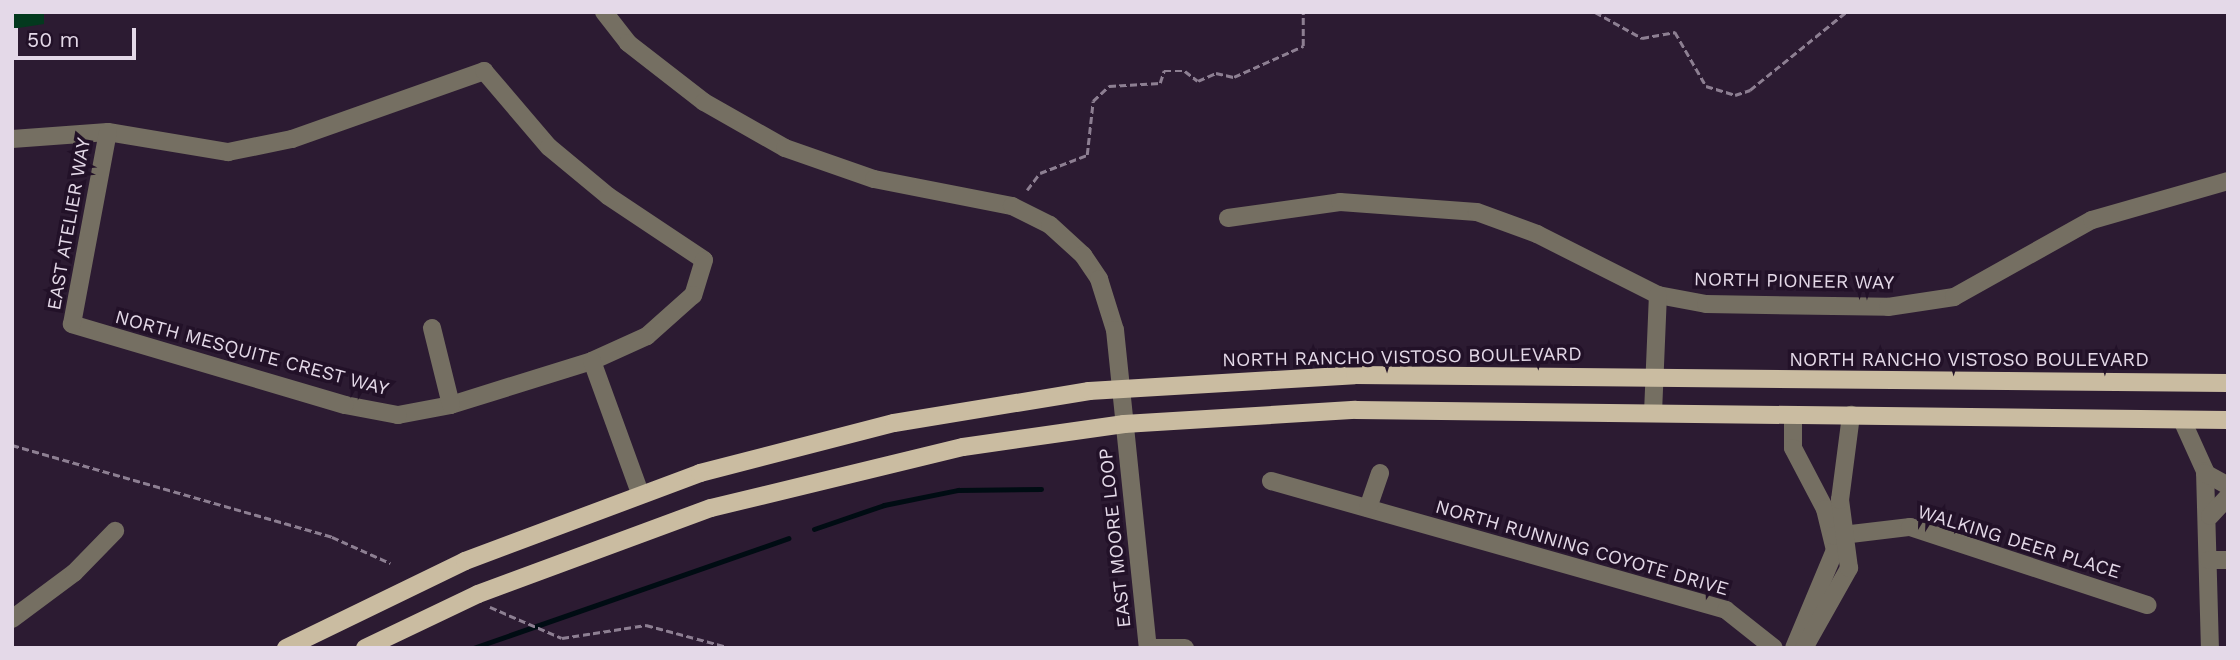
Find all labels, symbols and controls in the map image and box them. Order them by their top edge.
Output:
scale bar [18,14,140,58]
text: 50 m [27,27,79,52]
street label: EAST ATELIER WAY [42,135,96,313]
street label: NORTH PIONEER WAY [1693,268,1895,294]
street label: NORTH MESQUITE CREST WAY [112,305,392,401]
street label: NORTH RANCHO VISTOSO BOULEVARD [1222,342,1582,372]
street label: NORTH RANCHO VISTOSO BOULEVARD [1789,349,2149,371]
street label: EAST MOORE LOOP [1094,447,1136,629]
street label: NORTH RUNNING COYOTE DRIVE [1433,495,1731,601]
street label: WALKING DEER PLACE [1915,500,2123,584]

